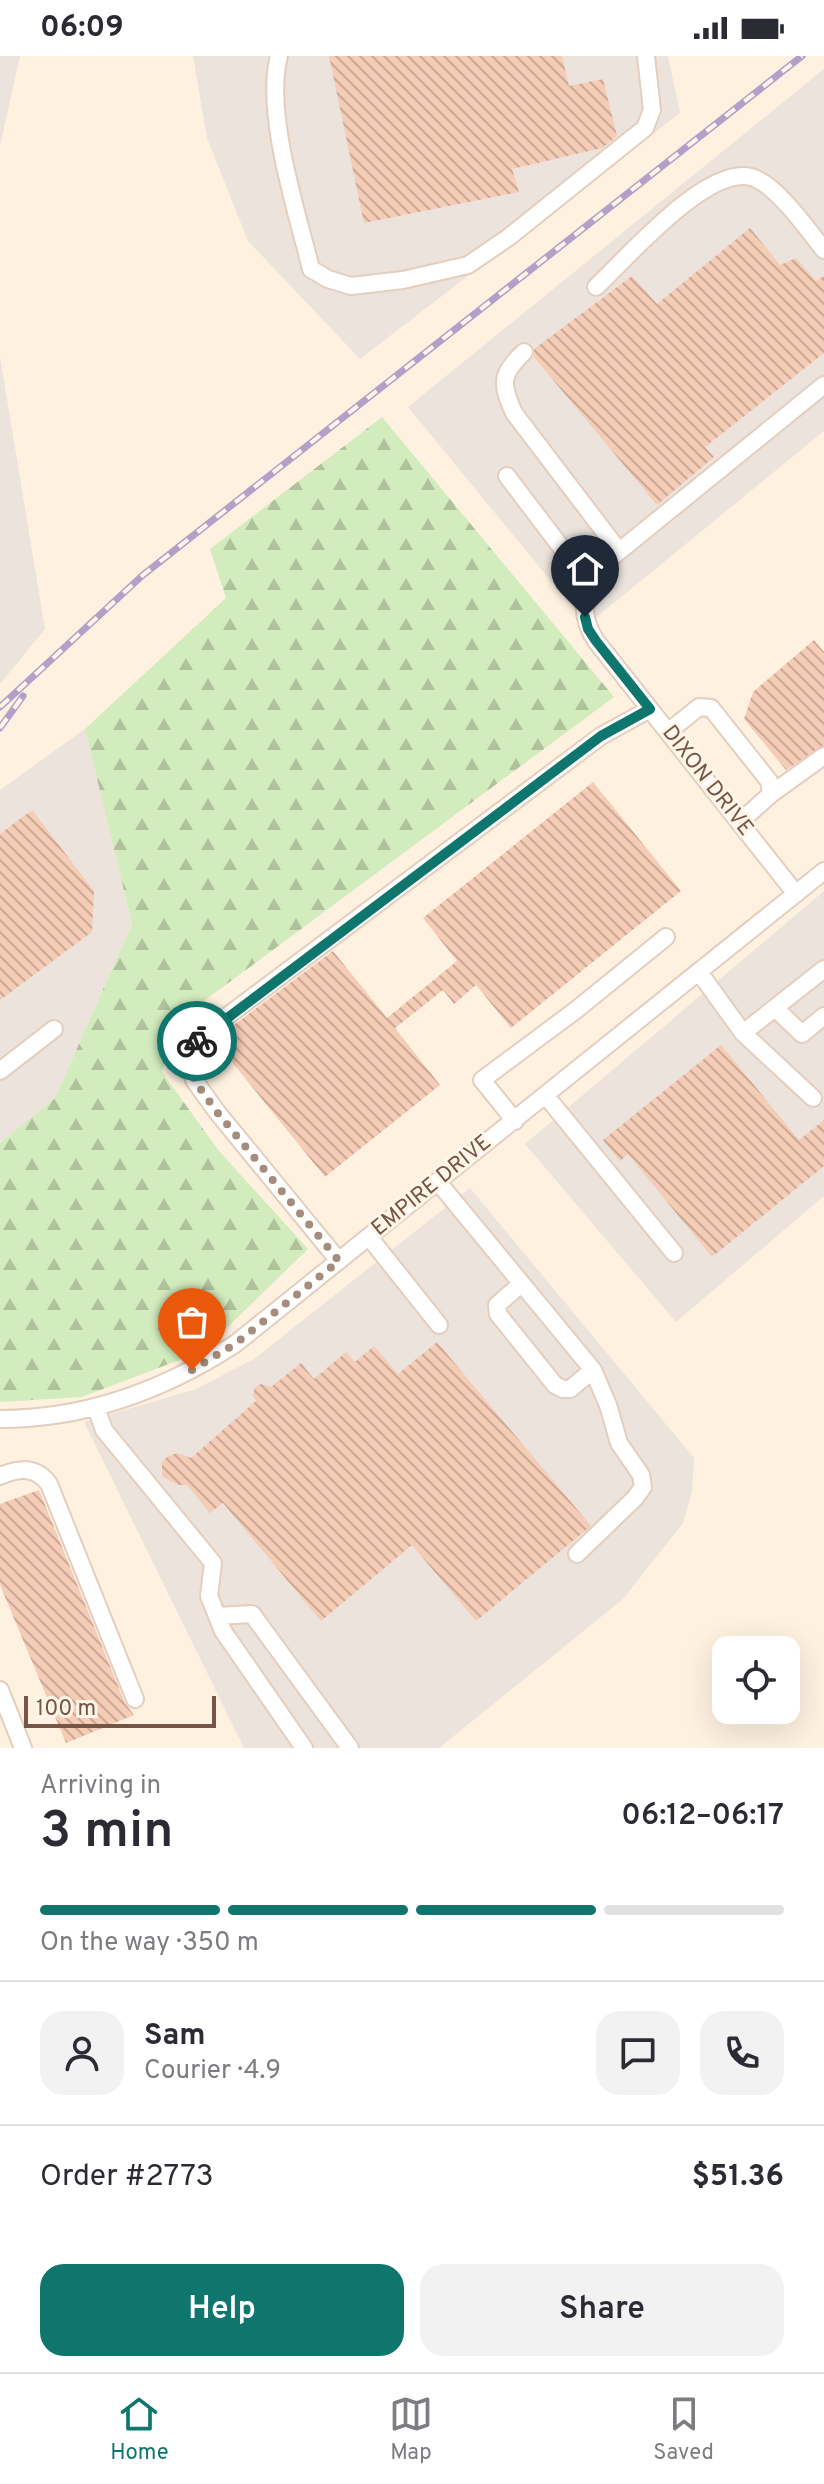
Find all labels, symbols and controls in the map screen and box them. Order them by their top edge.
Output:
text: 06:09 [40,10,124,47]
pin [551,535,619,617]
icon: home [563,547,607,591]
street label: DIXON DRIVE [655,720,759,842]
courier [157,1001,237,1081]
icon: bike [175,1019,219,1063]
street label: EMPIRE DRIVE [367,1129,497,1243]
pin [158,1288,226,1370]
icon: bag [170,1300,214,1344]
map controls [712,1636,800,1724]
button: locate [712,1636,800,1724]
scale bar [24,1692,216,1728]
text: 100 m [36,1696,96,1723]
text: Arriving in [40,1770,161,1803]
text: 06:12–06:17 [621,1798,784,1835]
text: 3 min [40,1800,173,1866]
text: On the way · 350 m [40,1927,259,1960]
button: person [40,2011,124,2095]
button: chat [596,2011,680,2095]
button: phone [700,2011,784,2095]
text: Sam [144,2018,206,2055]
text: Courier · 4.9 [144,2055,281,2088]
text: Order #2773 [40,2159,214,2196]
text: $51.36 [692,2159,784,2196]
button: Help [40,2264,404,2356]
button: Share [420,2264,784,2356]
tab: Home [110,2392,169,2467]
tab: Map [389,2392,433,2467]
tab: Saved [653,2392,714,2467]

